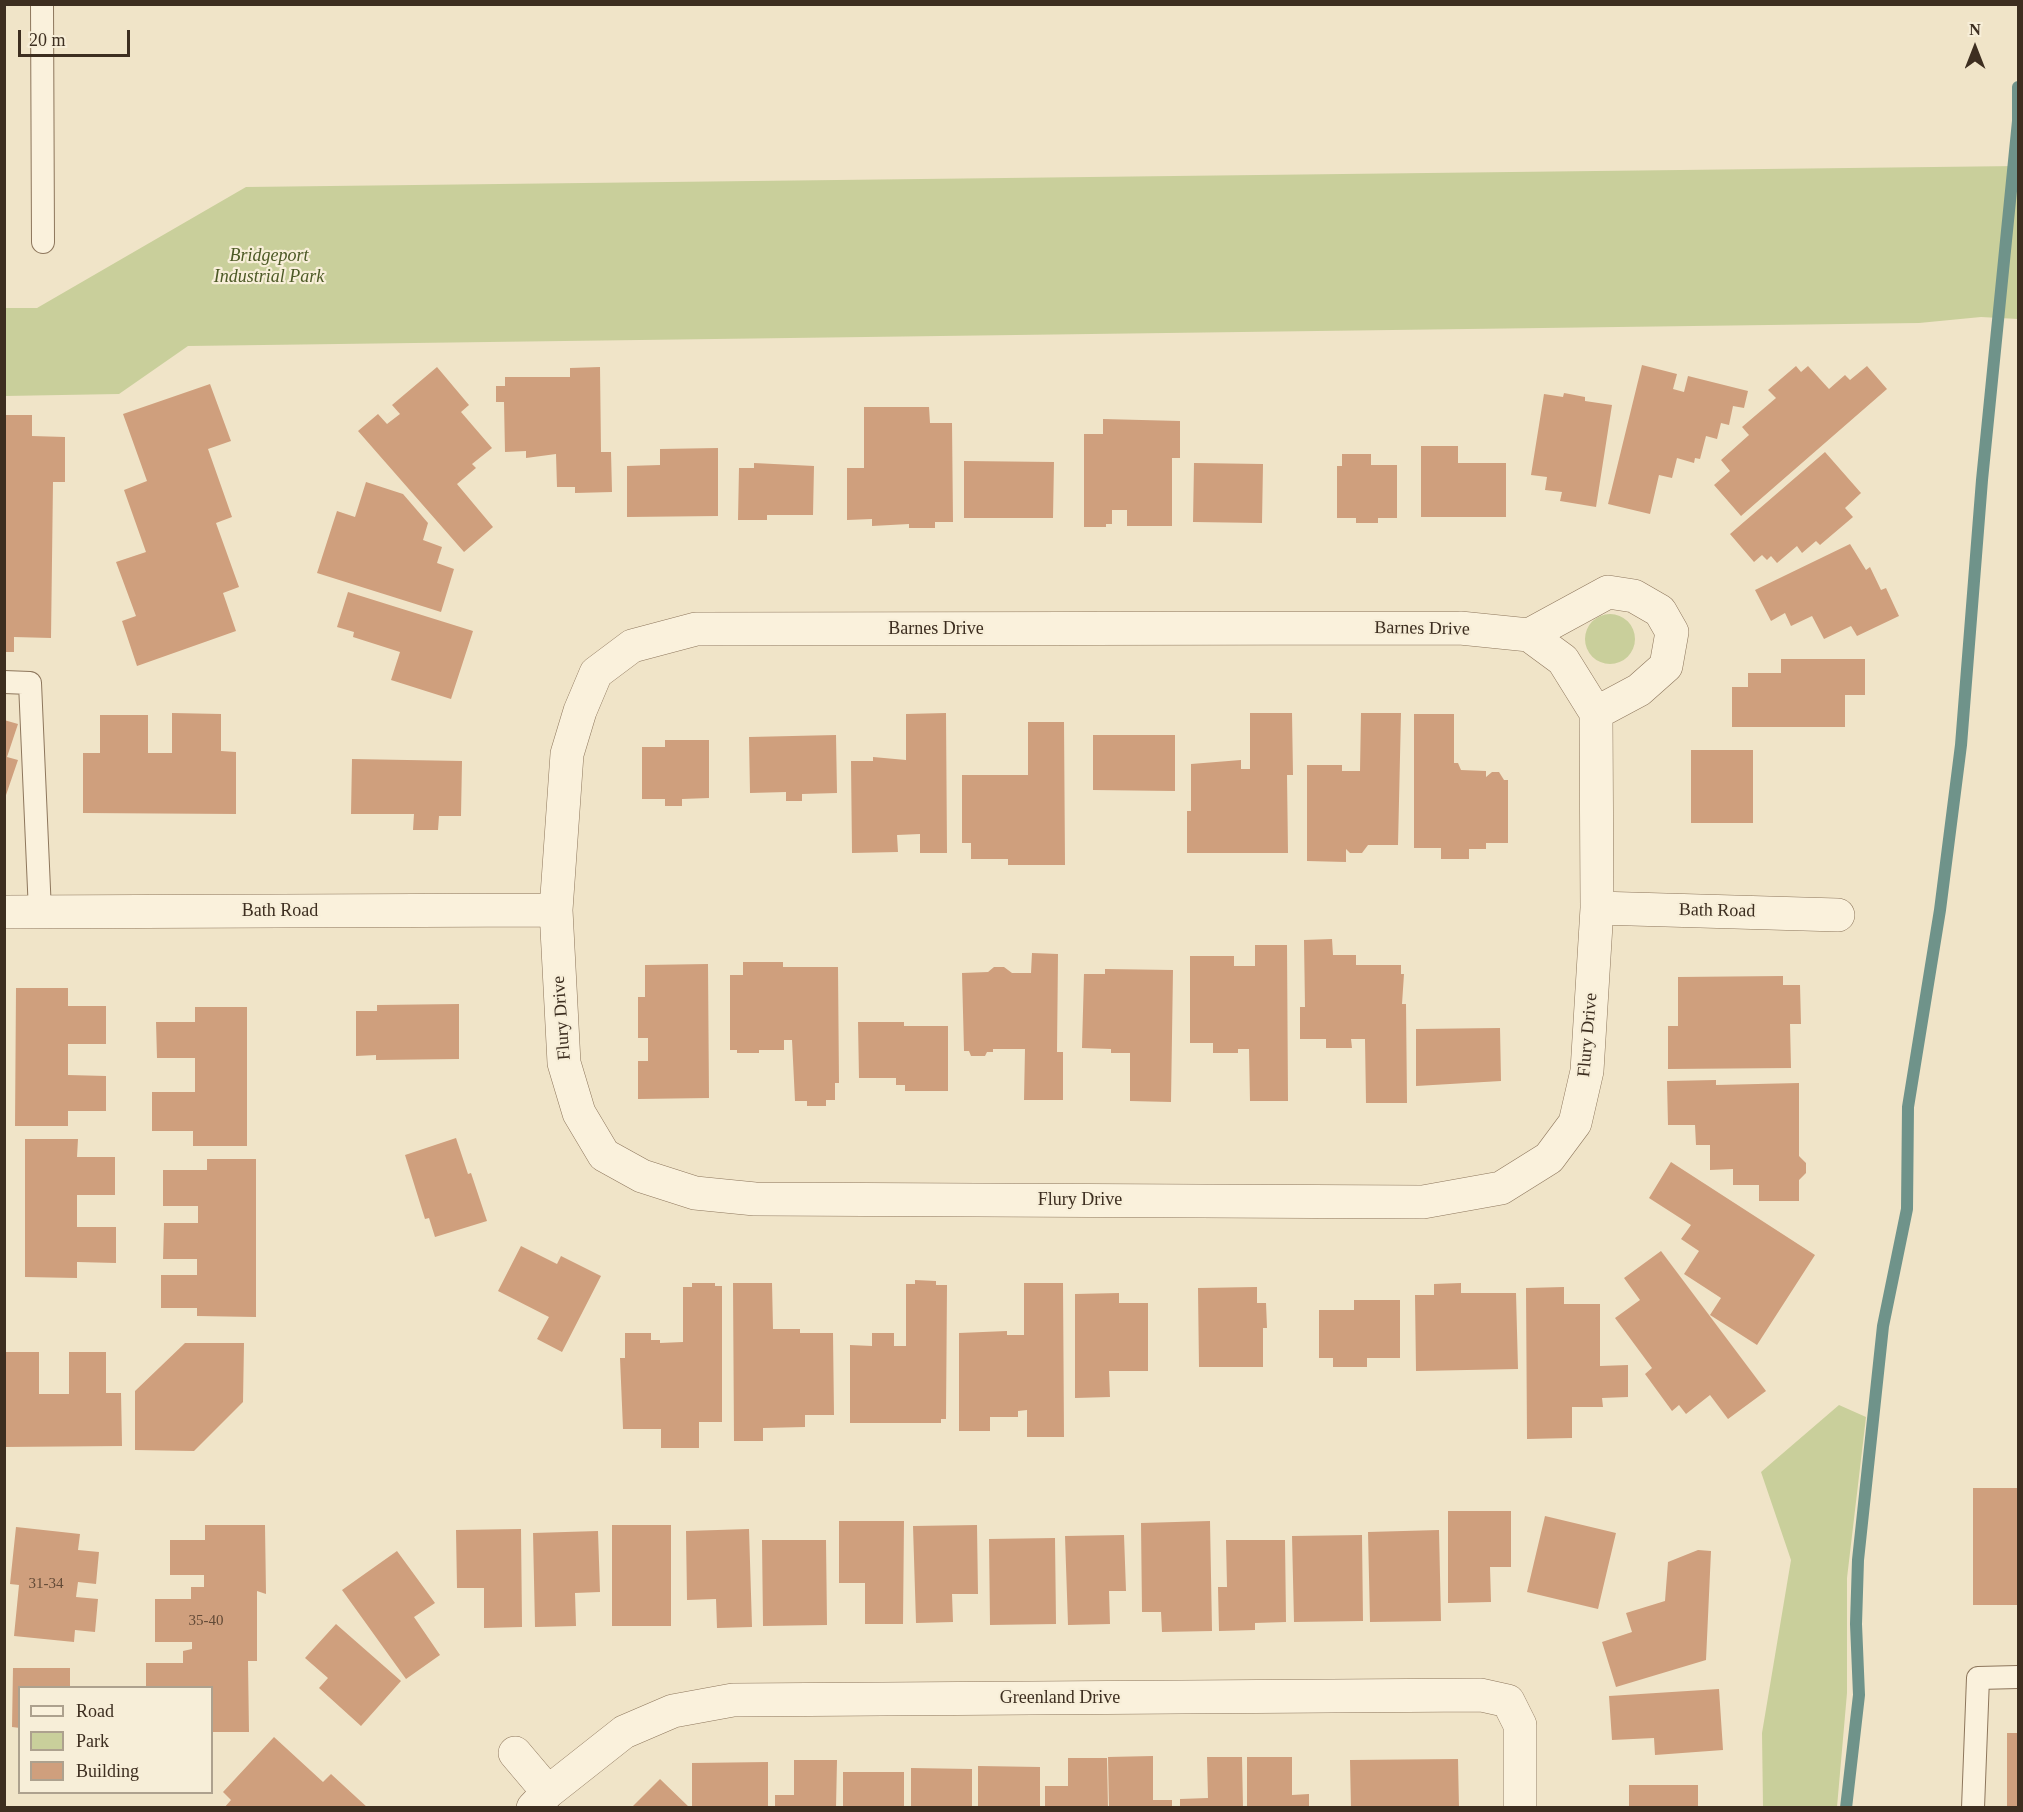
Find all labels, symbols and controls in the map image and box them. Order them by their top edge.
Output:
scale bar [21,18,134,56]
north arrow [1945,18,2005,78]
text: N [1969,21,1981,38]
text: 20 m [29,30,66,50]
park label: Bridgeport Industrial Park [214,245,324,288]
street label: Barnes Drive [1374,617,1470,641]
street label: Barnes Drive [888,618,984,640]
street label: Bath Road [242,900,318,922]
street label: Bath Road [1679,900,1755,922]
street label: Flury Drive [548,975,576,1061]
street label: Flury Drive [1574,992,1602,1078]
street label: Flury Drive [1038,1189,1122,1211]
house number: 31-34 [29,1575,63,1593]
house number: 35-40 [189,1612,223,1630]
legend [18,1686,213,1794]
street label: Greenland Drive [1000,1687,1120,1709]
text: Road [76,1701,114,1721]
text: Park [76,1731,109,1751]
text: Building [76,1761,139,1781]

